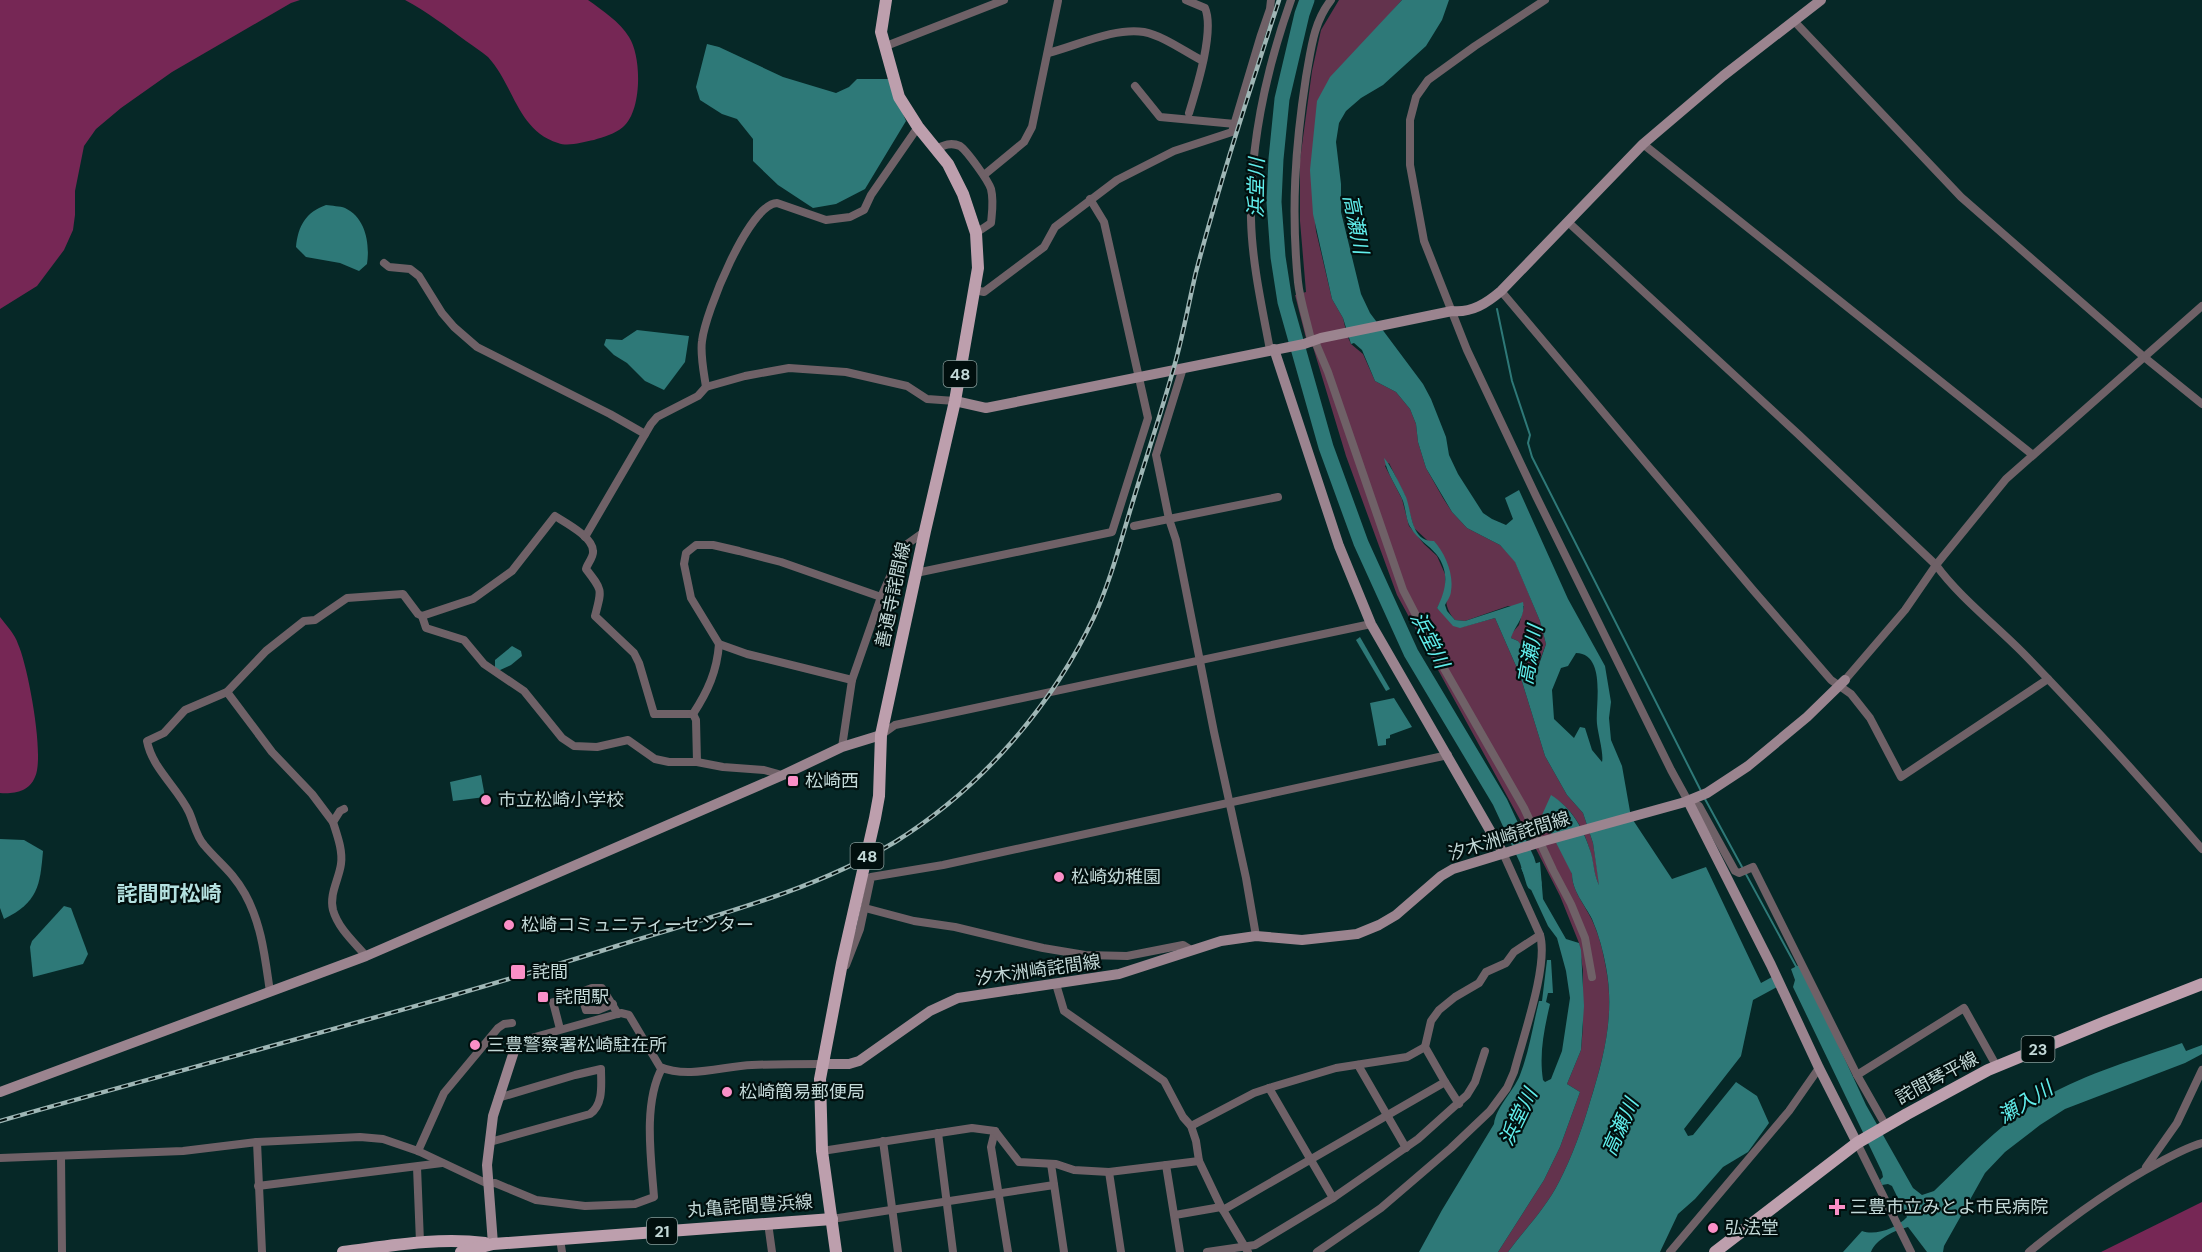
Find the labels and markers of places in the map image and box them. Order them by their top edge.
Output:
place label: 松崎西 [805,769,859,793]
marker: 松崎西 [786,774,800,788]
place label: 市立松崎小学校 [498,788,624,812]
marker: 市立松崎小学校 [479,793,493,807]
place label: 松崎幼稚園 [1071,865,1161,889]
marker: 松崎幼稚園 [1052,870,1066,884]
place label: 松崎コミュニティーセンター [521,913,754,937]
marker: 松崎コミュニティーセンター [502,918,516,932]
place label: 詫間 [532,960,568,984]
marker: 詫間 [509,963,527,981]
place label: 詫間駅 [555,985,609,1009]
marker: 詫間駅 [536,990,550,1004]
place label: 三豊警察署松崎駐在所 [487,1033,667,1057]
marker: 三豊警察署松崎駐在所 [468,1038,482,1052]
place label: 松崎簡易郵便局 [739,1080,865,1104]
marker: 松崎簡易郵便局 [720,1085,734,1099]
place label: 三豊市立みとよ市民病院 [1850,1195,2048,1219]
marker: 三豊市立みとよ市民病院 [1828,1198,1846,1216]
place label: 弘法堂 [1725,1216,1779,1240]
marker: 弘法堂 [1706,1221,1720,1235]

